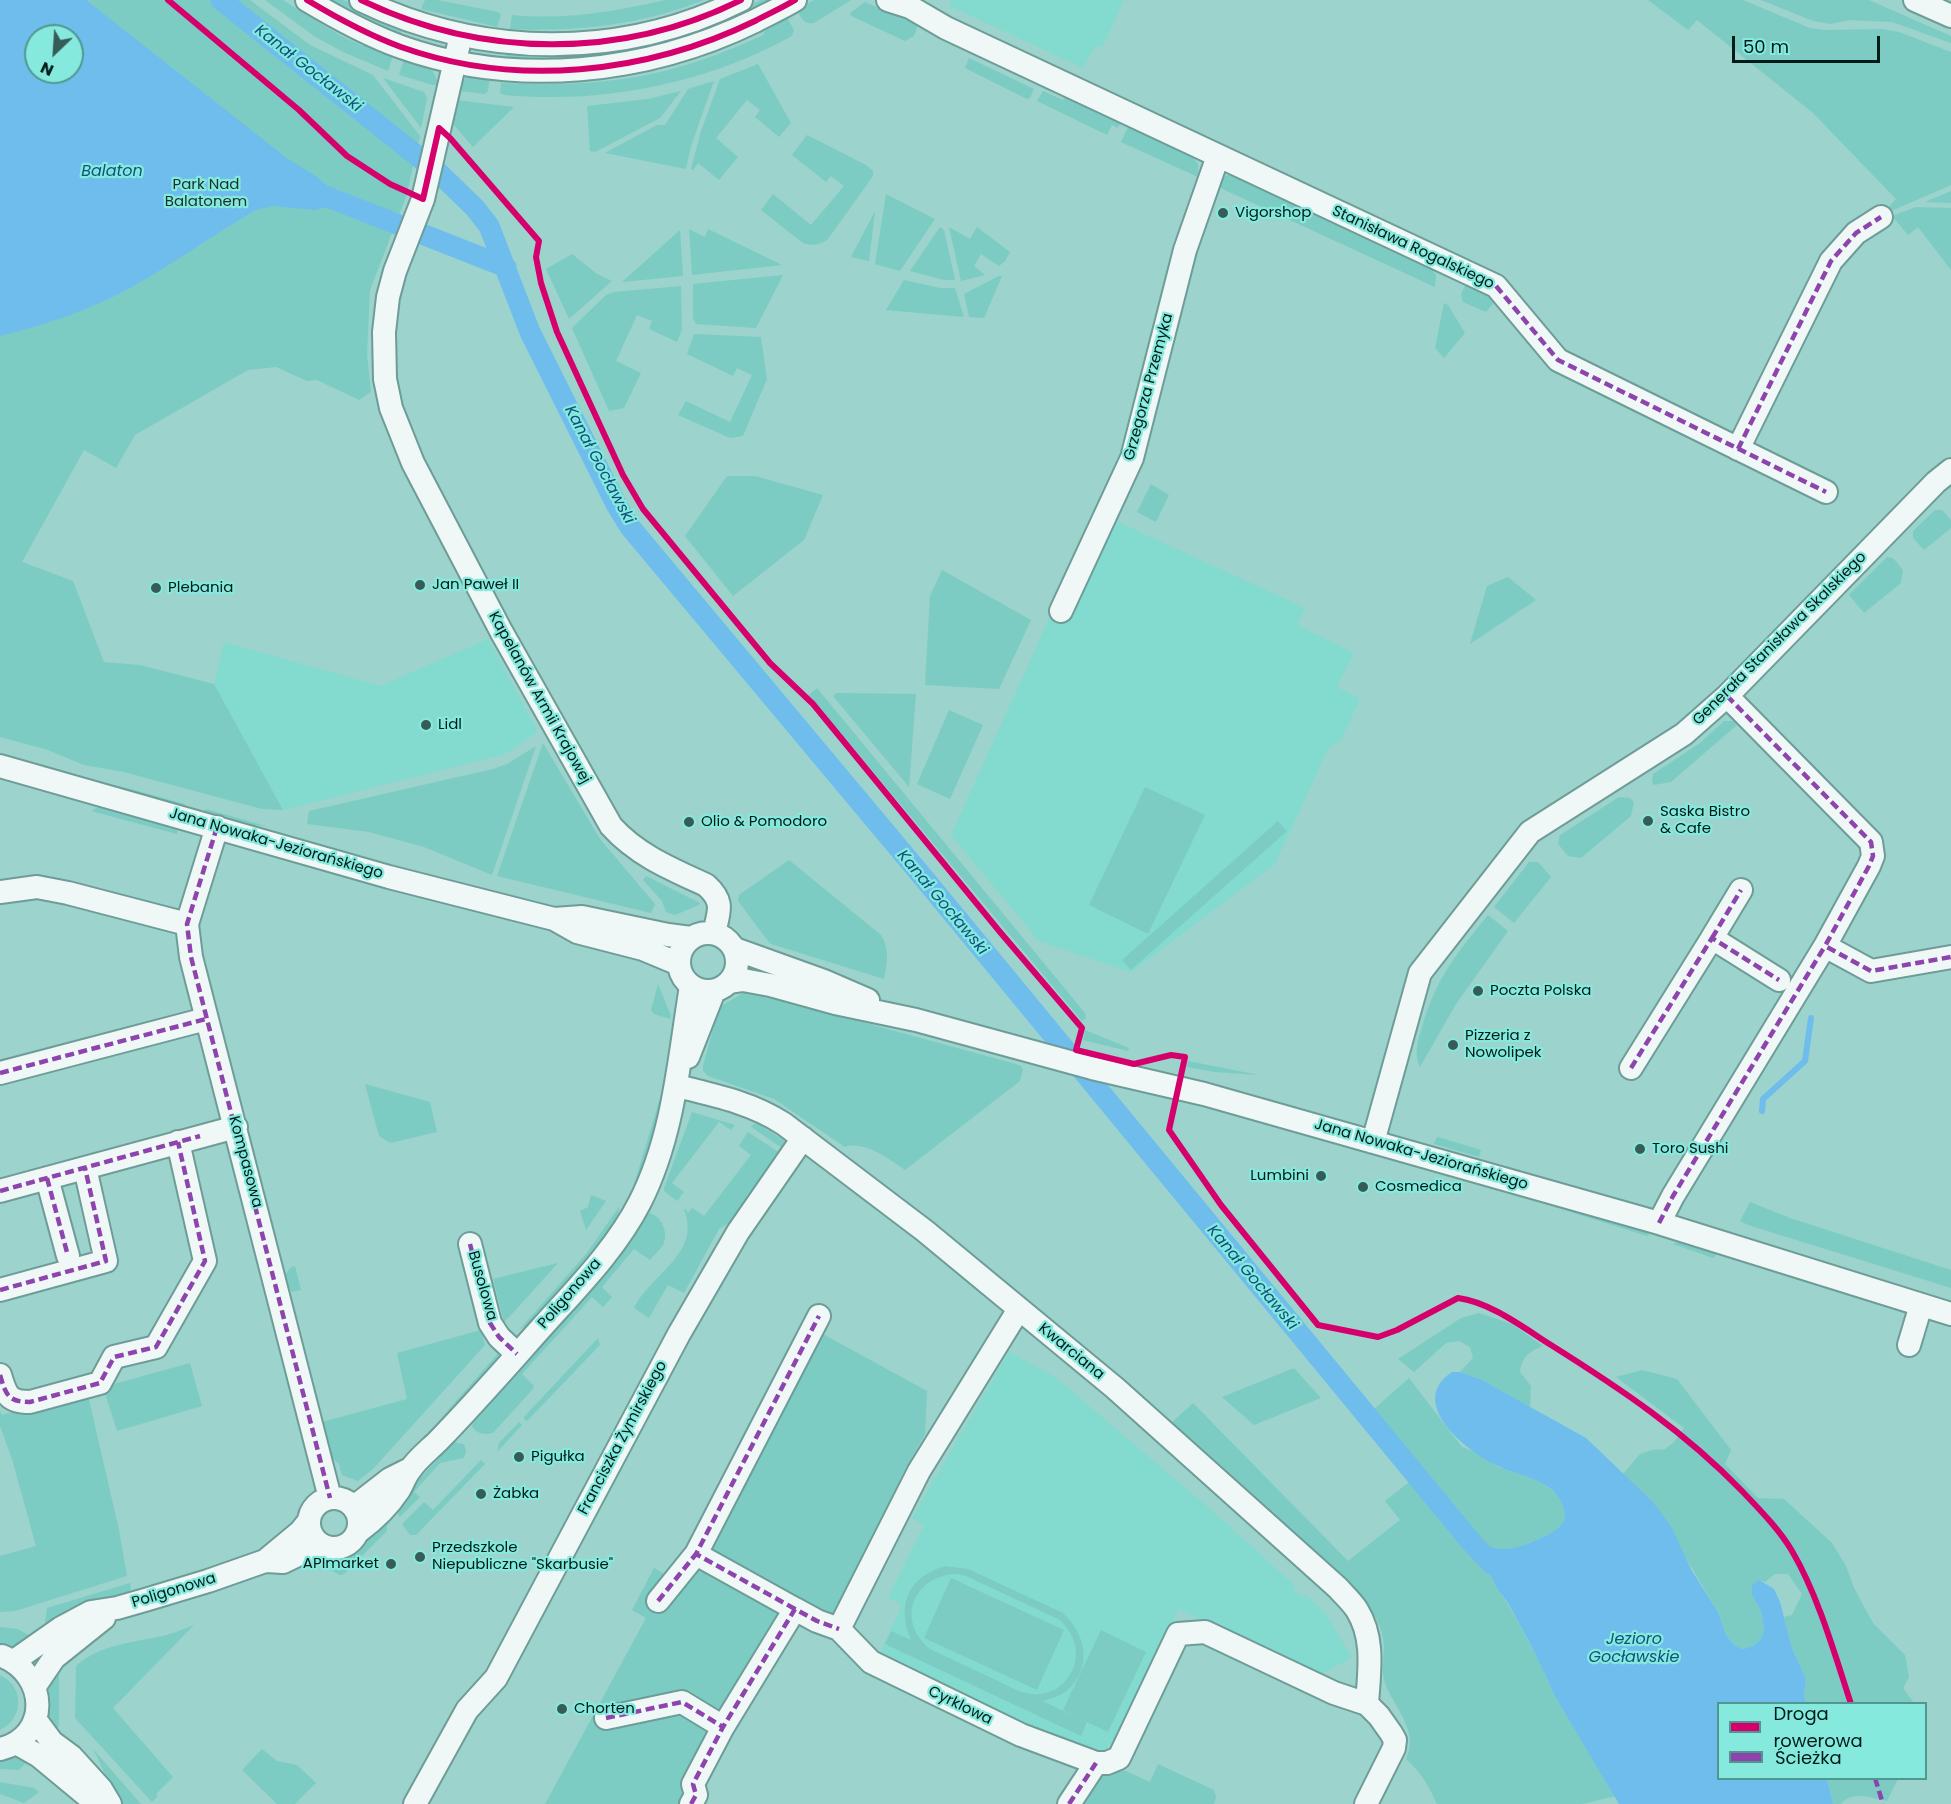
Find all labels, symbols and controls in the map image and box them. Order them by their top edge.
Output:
water label: Kanał Gocławski [250,21,366,117]
north arrow [24,24,84,84]
scale bar [1735,24,1884,62]
text: 50 m [1743,34,1789,59]
text: N [37,56,57,82]
water label: Balaton [81,162,143,182]
park label: Park Nad Balatonem [165,176,247,211]
street label: Stanisława Rogalskiego [1329,202,1497,294]
place label: Vigorshop [1235,204,1311,222]
marker: Vigorshop [1216,206,1230,220]
street label: Grzegorza Przemyka [1121,311,1177,463]
water label: Kanał Gocławski [560,403,638,527]
street label: Generała Stanisława Skalskiego [1689,548,1871,730]
place label: Jan Paweł II [432,576,519,594]
marker: Jan Paweł II [413,578,427,592]
place label: Plebania [168,579,233,597]
marker: Plebania [149,581,163,595]
street label: Kapelanów Armii Krajowej [484,609,594,787]
place label: Lidl [438,716,462,734]
marker: Lidl [419,718,433,732]
place label: Saska Bistro & Cafe [1660,803,1750,838]
street label: Jana Nowaka-Jeziorańskiego [167,805,385,883]
place label: Olio & Pomodoro [701,813,827,831]
marker: Saska Bistro & Cafe [1641,814,1655,828]
marker: Olio & Pomodoro [682,815,696,829]
water label: Kanał Gocławski [893,847,991,959]
place label: Poczta Polska [1490,982,1591,1000]
marker: Poczta Polska [1471,984,1485,998]
place label: Pizzeria z Nowolipek [1465,1027,1542,1062]
marker: Pizzeria z Nowolipek [1446,1038,1460,1052]
street label: Kompasowa [224,1114,266,1210]
street label: Jana Nowaka-Jeziorańskiego [1312,1116,1530,1194]
place label: Toro Sushi [1652,1140,1728,1158]
marker: Toro Sushi [1633,1142,1647,1156]
place label: Lumbini [1250,1167,1309,1185]
marker: Lumbini [1314,1169,1328,1183]
place label: Cosmedica [1375,1178,1462,1196]
marker: Cosmedica [1356,1180,1370,1194]
water label: Kanał Gocławski [1203,1222,1301,1334]
street label: Busolowa [463,1249,501,1323]
street label: Poligonowa [535,1255,605,1333]
street label: Kwarciana [1034,1320,1108,1384]
street label: Franciszka Żymirskiego [575,1358,671,1518]
place label: Pigułka [531,1448,585,1466]
marker: Pigułka [512,1450,526,1464]
place label: Żabka [493,1485,539,1503]
marker: Żabka [474,1487,488,1501]
place label: Przedszkole Niepubliczne "Skarbusie" [432,1539,613,1574]
marker: Przedszkole Niepubliczne "Skarbusie" [413,1550,427,1564]
place label: APImarket [303,1555,379,1573]
marker: APImarket [384,1557,398,1571]
street label: Poligonowa [130,1570,218,1612]
water label: Jezioro Gocławskie [1589,1630,1679,1668]
street label: Cyrklowa [925,1683,995,1729]
place label: Chorten [574,1700,635,1718]
text: Droga rowerowa [1773,1701,1863,1753]
marker: Chorten [555,1702,569,1716]
legend [1717,1702,1927,1780]
text: Ścieżka [1775,1745,1842,1770]

